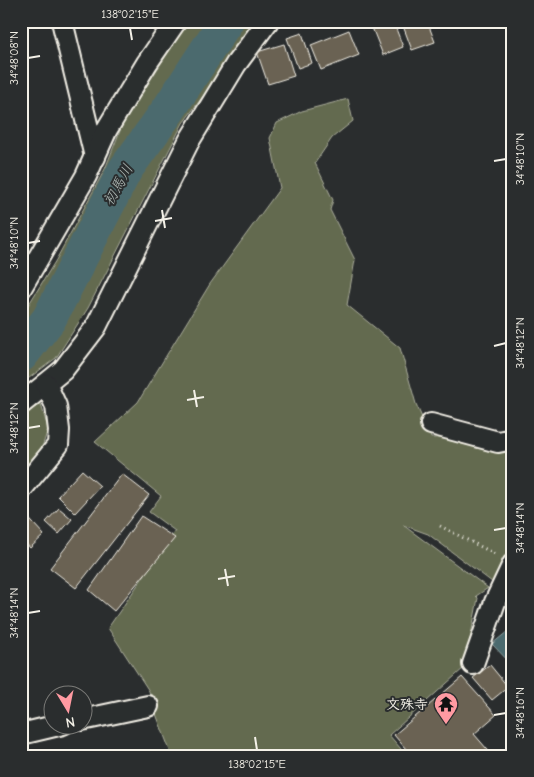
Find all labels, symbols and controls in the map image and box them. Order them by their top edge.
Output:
text: 138°02'15"E [101,7,159,21]
text: 34°48'08"N [7,31,21,85]
text: 34°48'10"N [513,133,527,185]
water label: 初馬川 [99,161,137,209]
text: 34°48'10"N [7,217,21,269]
text: 34°48'12"N [513,317,527,369]
text: 34°48'12"N [7,402,21,454]
text: 34°48'14"N [513,503,527,553]
text: 34°48'14"N [7,588,21,638]
north arrow [42,684,92,734]
text: 34°48'16"N [513,687,527,739]
temple icon: 文殊寺 [433,691,459,725]
place label: 文殊寺 [386,696,428,713]
text: N [64,713,76,731]
text: 138°02'15"E [228,757,286,771]

